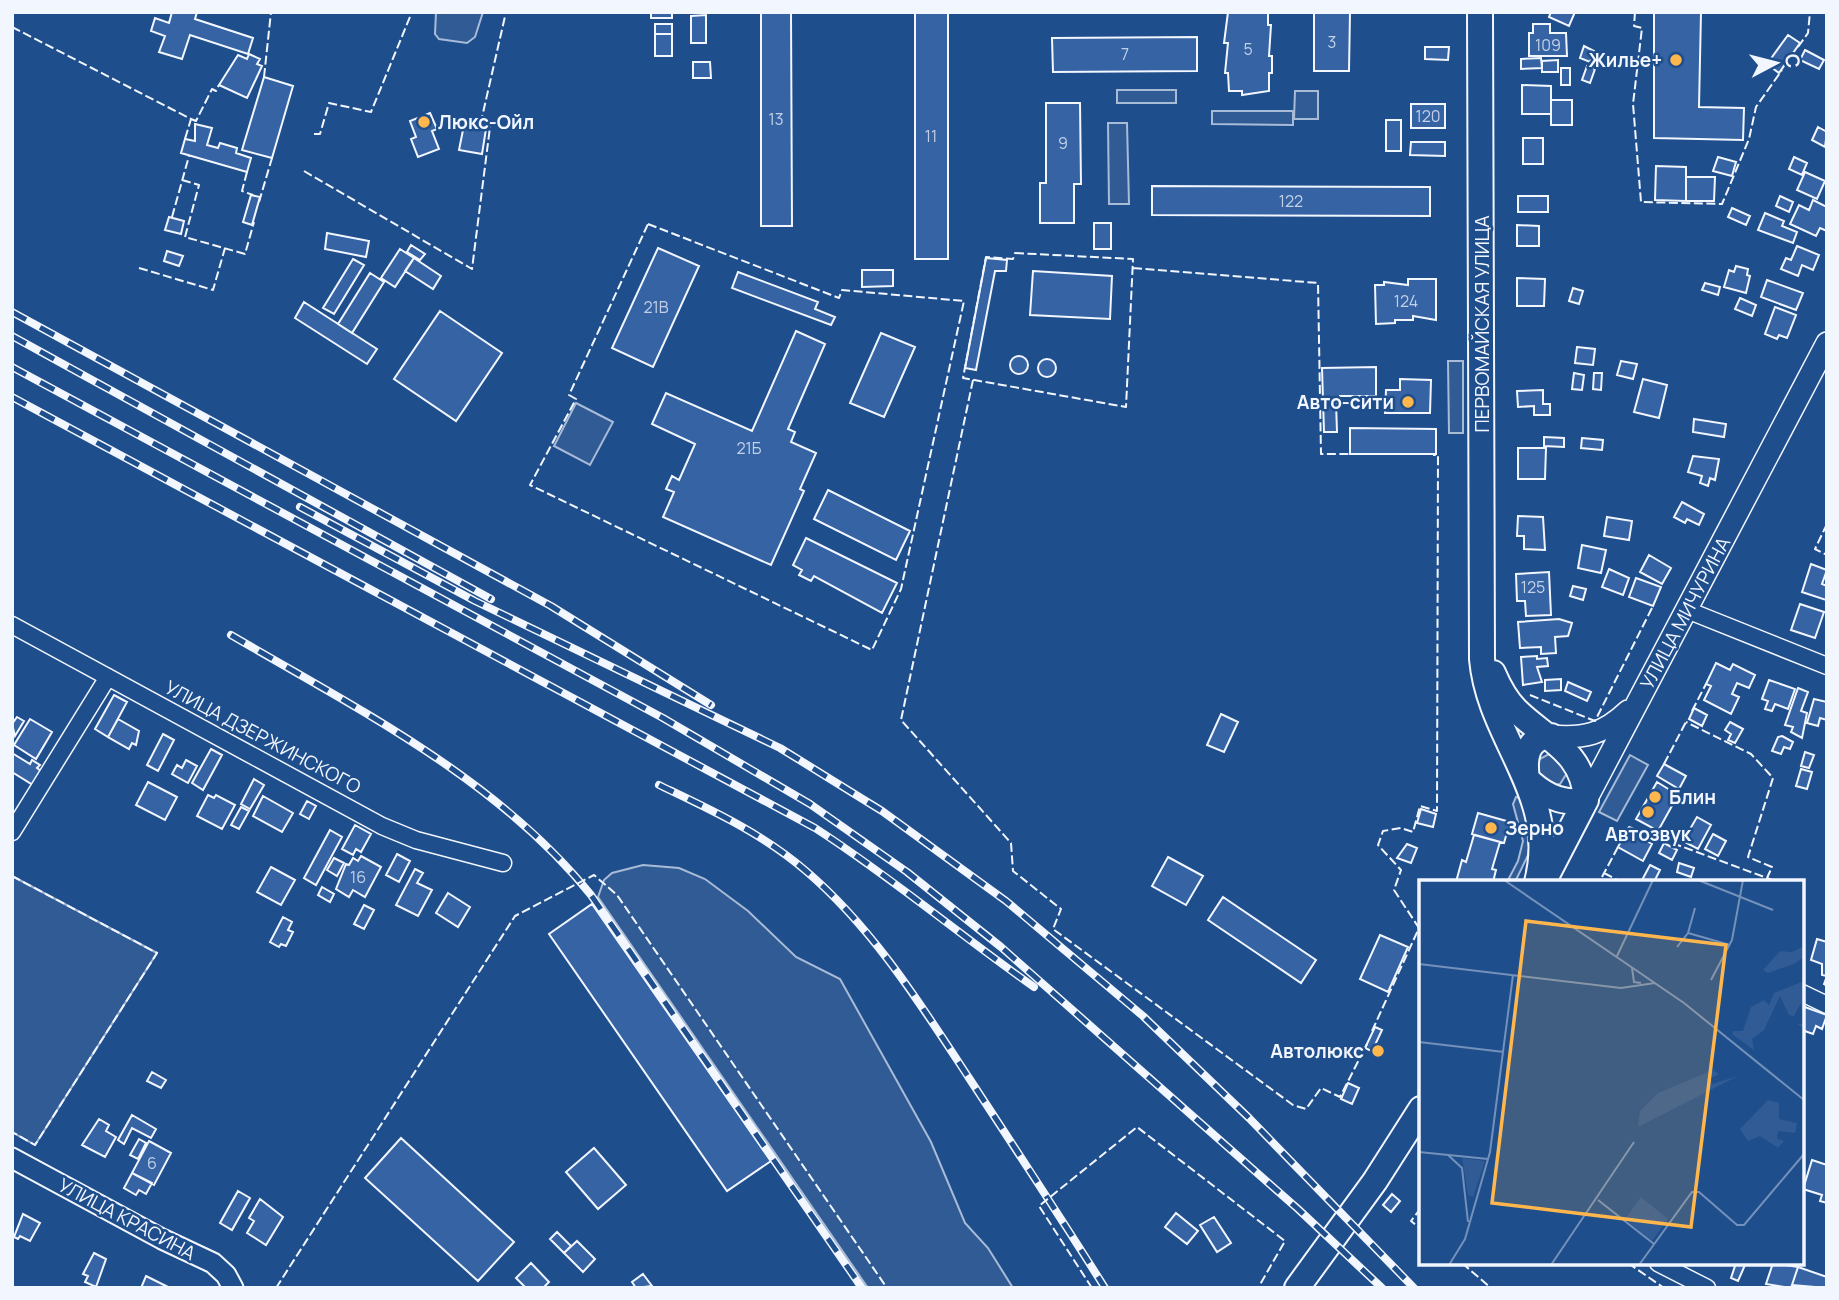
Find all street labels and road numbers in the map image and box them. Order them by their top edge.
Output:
street label: ПЕРВОМАЙСКАЯ УЛИЦА [1469,216,1495,433]
street label: УЛИЦА МИЧУРИНА [1634,532,1736,694]
street label: УЛИЦА ДЗЕРЖИНСКОГО [160,674,366,800]
street label: УЛИЦА КРАСИНА [54,1172,200,1266]

